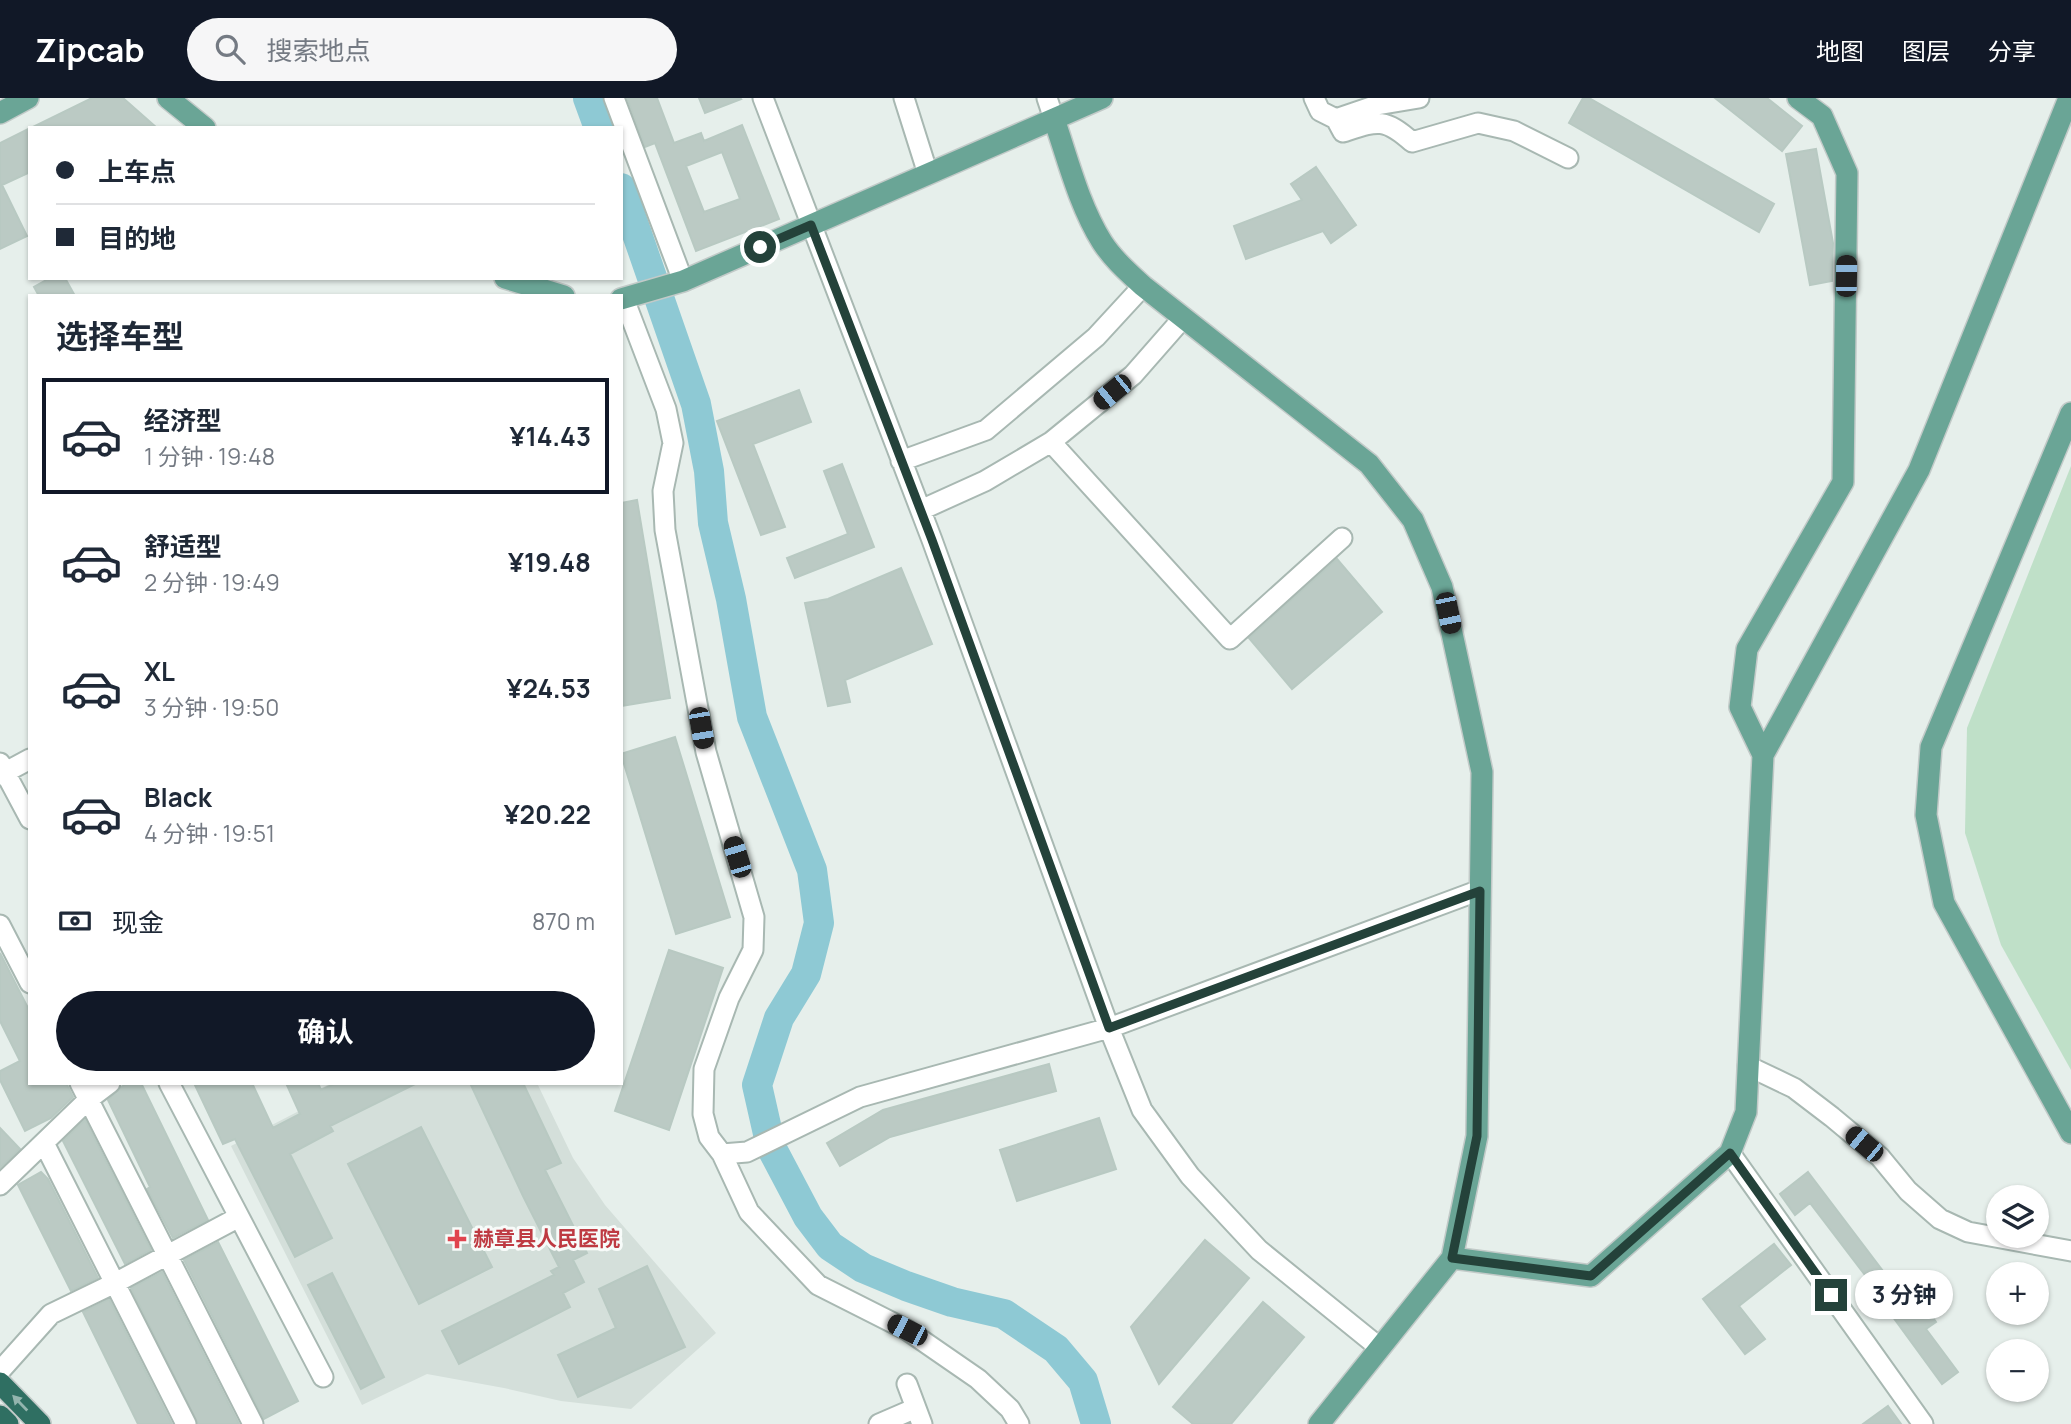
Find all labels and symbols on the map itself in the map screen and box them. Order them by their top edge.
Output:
route start [744,231,776,263]
car [1836,255,1857,297]
car [1090,371,1135,413]
car [1434,590,1463,636]
car [688,705,715,751]
car [721,834,754,880]
car [1842,1122,1887,1166]
place label: 赫章县人民医院 [473,1224,620,1252]
marker: 赫章县人民医院 [447,1229,467,1249]
callout: 3 分钟 [1856,1270,1954,1320]
route end [1815,1279,1847,1311]
car [884,1311,931,1349]
one-way arrow [13,1395,29,1412]

